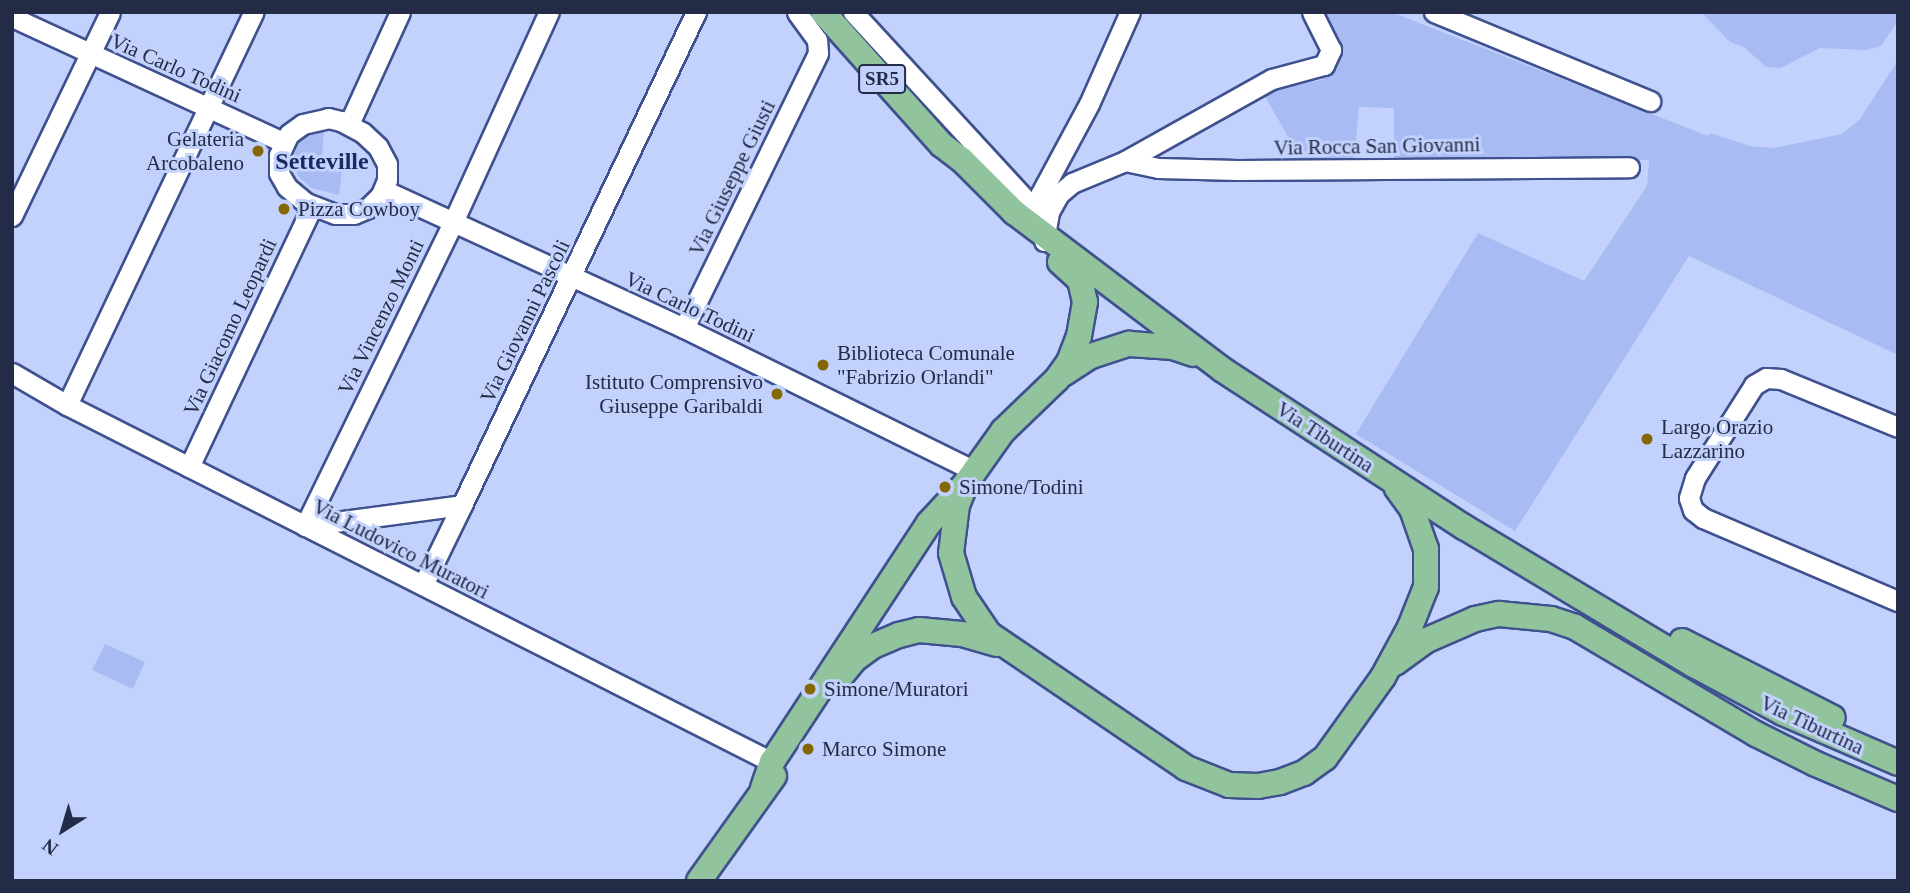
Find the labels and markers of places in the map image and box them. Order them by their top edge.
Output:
place label: Gelateria Arcobaleno [146,126,244,176]
marker: Gelateria Arcobaleno [250,143,266,159]
place label: Pizza Cowboy [298,196,420,222]
marker: Pizza Cowboy [276,201,292,217]
place label: Biblioteca Comunale "Fabrizio Orlandi" [837,340,1015,390]
marker: Biblioteca Comunale "Fabrizio Orlandi" [815,357,831,373]
place label: Istituto Comprensivo Giuseppe Garibaldi [585,369,763,419]
marker: Istituto Comprensivo Giuseppe Garibaldi [769,386,785,402]
place label: Largo Orazio Lazzarino [1661,414,1773,464]
marker: Largo Orazio Lazzarino [1639,431,1655,447]
place label: Simone/Todini [959,474,1084,500]
marker: Simone/Todini [937,479,953,495]
place label: Simone/Muratori [824,676,969,702]
marker: Simone/Muratori [802,681,818,697]
place label: Marco Simone [822,736,946,762]
marker: Marco Simone [800,741,816,757]

